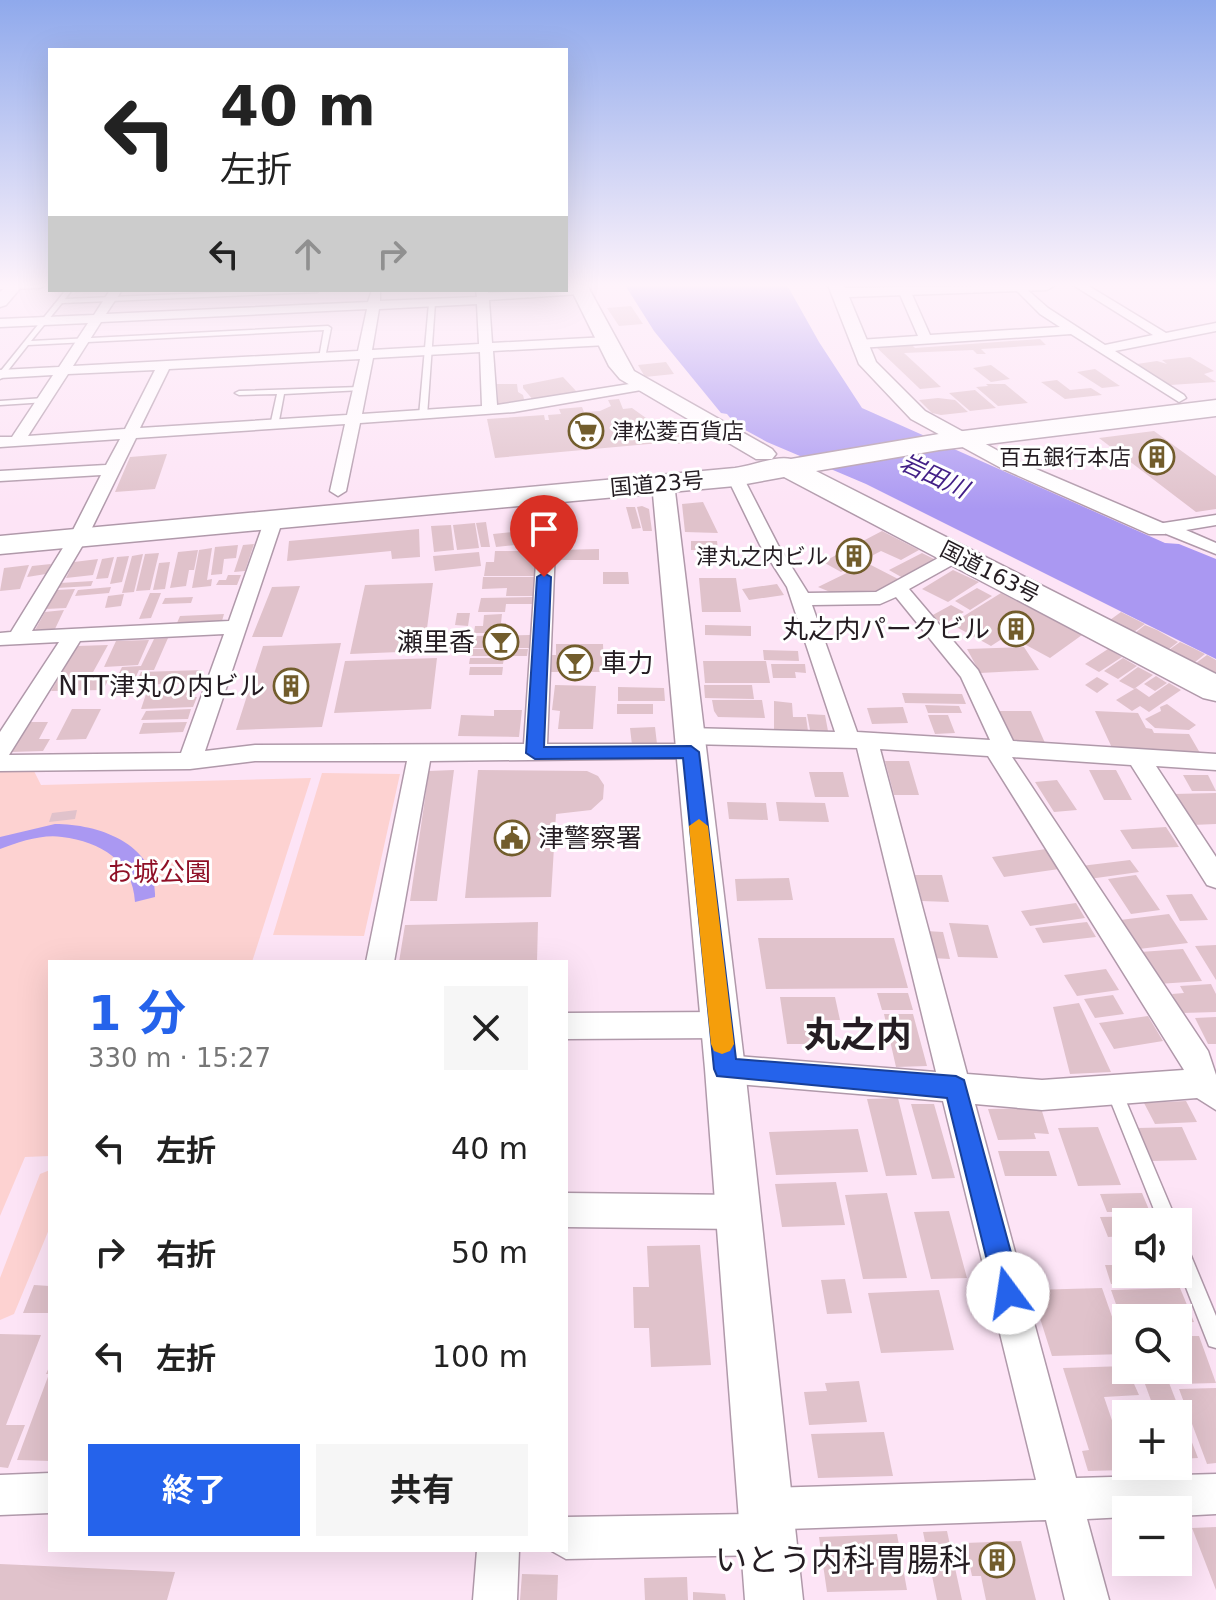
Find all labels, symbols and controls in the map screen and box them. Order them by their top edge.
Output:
text: 40 m [220,73,376,138]
icon: left [88,80,192,184]
text: 左折 [220,149,292,190]
icon: left [202,232,246,276]
icon: ahead [286,232,330,276]
icon: right [370,232,414,276]
supermarket icon: 津松菱百貨店 [567,412,605,450]
place label: 津松菱百貨店 [612,419,744,444]
building icon: 百五銀行本店 [1138,438,1176,476]
place label: 百五銀行本店 [999,445,1131,470]
water label: 岩田川 [895,448,975,505]
street label: 国道23号 [609,467,705,501]
pin [510,495,578,577]
icon: arrive [522,507,566,551]
street label: 国道163号 [936,536,1044,608]
building icon: 津丸之内ビル [835,537,873,575]
place label: 津丸之内ビル [696,544,828,569]
building icon: 丸之内パークビル [997,610,1035,648]
place label: 丸之内パークビル [782,614,990,644]
bar icon: 瀬里香 [482,623,520,661]
place label: 瀬里香 [397,627,475,657]
bar icon: 車力 [556,644,594,682]
place label: 車力 [601,648,653,678]
building icon: NTT津丸の内ビル [272,667,310,705]
place label: NTT津丸の内ビル [58,671,265,701]
public building icon: 津警察署 [493,819,531,857]
place label: 津警察署 [538,823,642,853]
park label: お城公園 [107,857,211,887]
text: 1 分 [88,985,186,1041]
button: close [444,986,528,1070]
district label: 丸之内 [804,1014,912,1055]
text: 330 m · 15:27 [88,1043,271,1073]
icon: left [88,1126,132,1170]
text: 40 m [451,1131,528,1166]
text: 左折 [156,1133,216,1168]
map controls [1112,1208,1192,1576]
button: sound [1112,1208,1192,1288]
icon: right [88,1230,132,1274]
text: 50 m [451,1235,528,1270]
text: 右折 [156,1237,216,1272]
position arrow [966,1251,1050,1335]
button: search [1112,1304,1192,1384]
icon: left [88,1334,132,1378]
text: 100 m [432,1339,528,1374]
text: 左折 [156,1341,216,1376]
button: + [1112,1400,1192,1480]
button: 終了 [88,1444,300,1536]
button: 共有 [316,1444,528,1536]
button: − [1112,1496,1192,1576]
place label: いとう内科胃腸科 [715,1541,971,1579]
building icon: いとう内科胃腸科 [978,1541,1016,1579]

